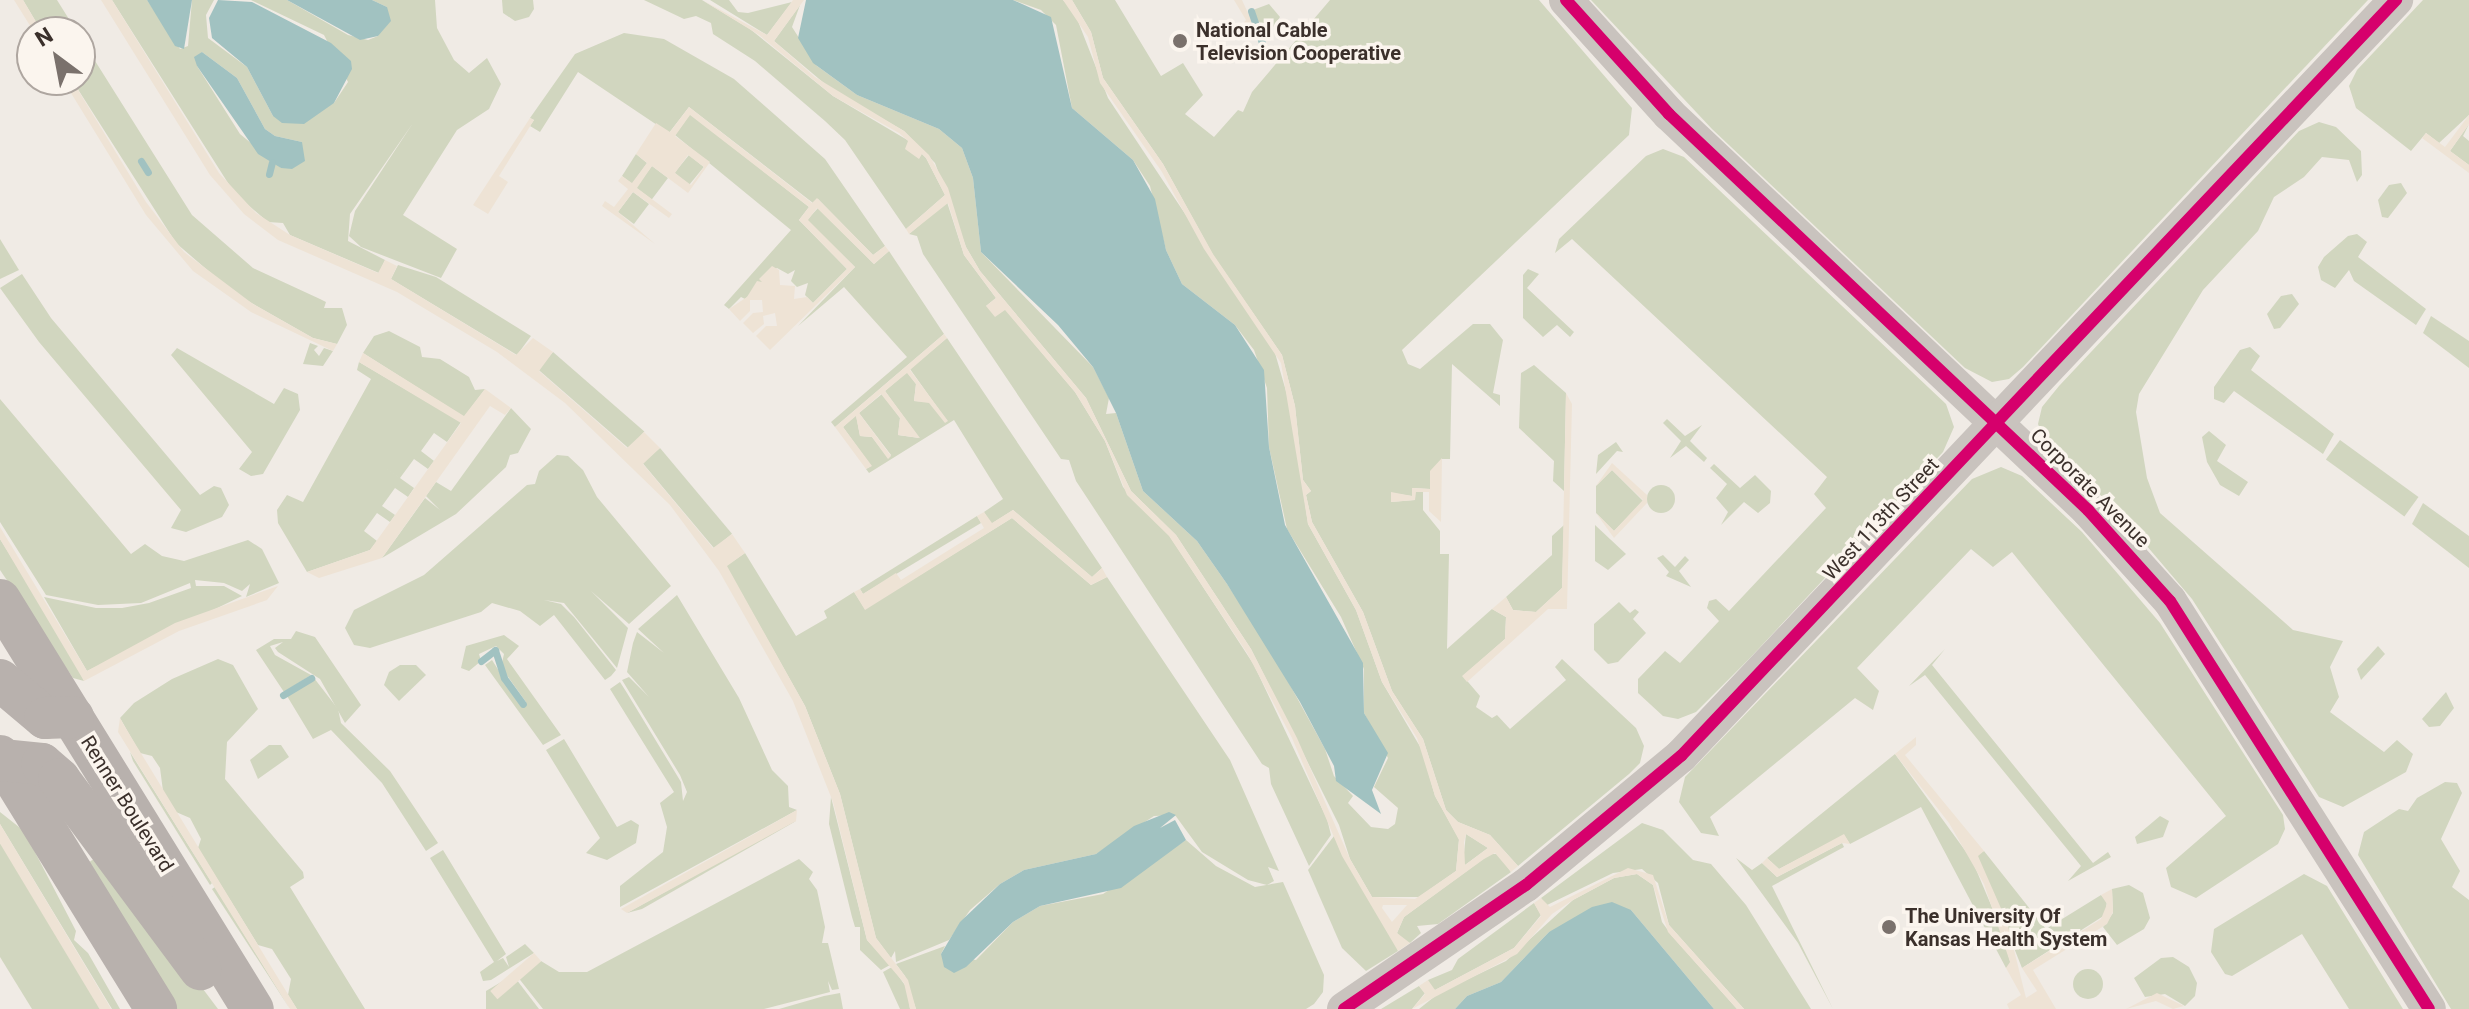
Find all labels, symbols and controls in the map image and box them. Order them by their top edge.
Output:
north arrow [16,16,96,96]
place label: National Cable Television Cooperative [1196,18,1401,65]
text: N [31,22,57,52]
marker: National Cable Television Cooperative [1171,32,1189,50]
street label: Corporate Avenue [2025,423,2155,553]
street label: West 113th Street [1818,453,1944,585]
street label: Renner Boulevard [76,732,178,876]
place label: The University Of Kansas Health System [1905,904,2107,951]
marker: The University Of Kansas Health System [1880,918,1898,936]

